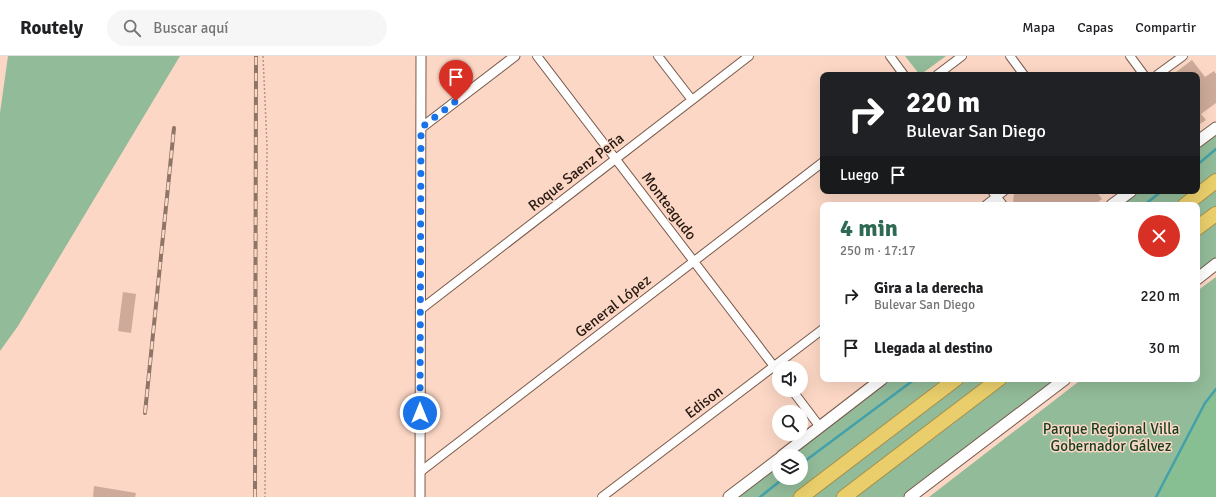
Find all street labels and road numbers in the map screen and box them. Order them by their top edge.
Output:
street label: Roque Saenz Peña [525,129,627,215]
street label: Monteagudo [638,169,700,244]
street label: General López [572,271,655,341]
street label: Edison [681,382,727,422]

